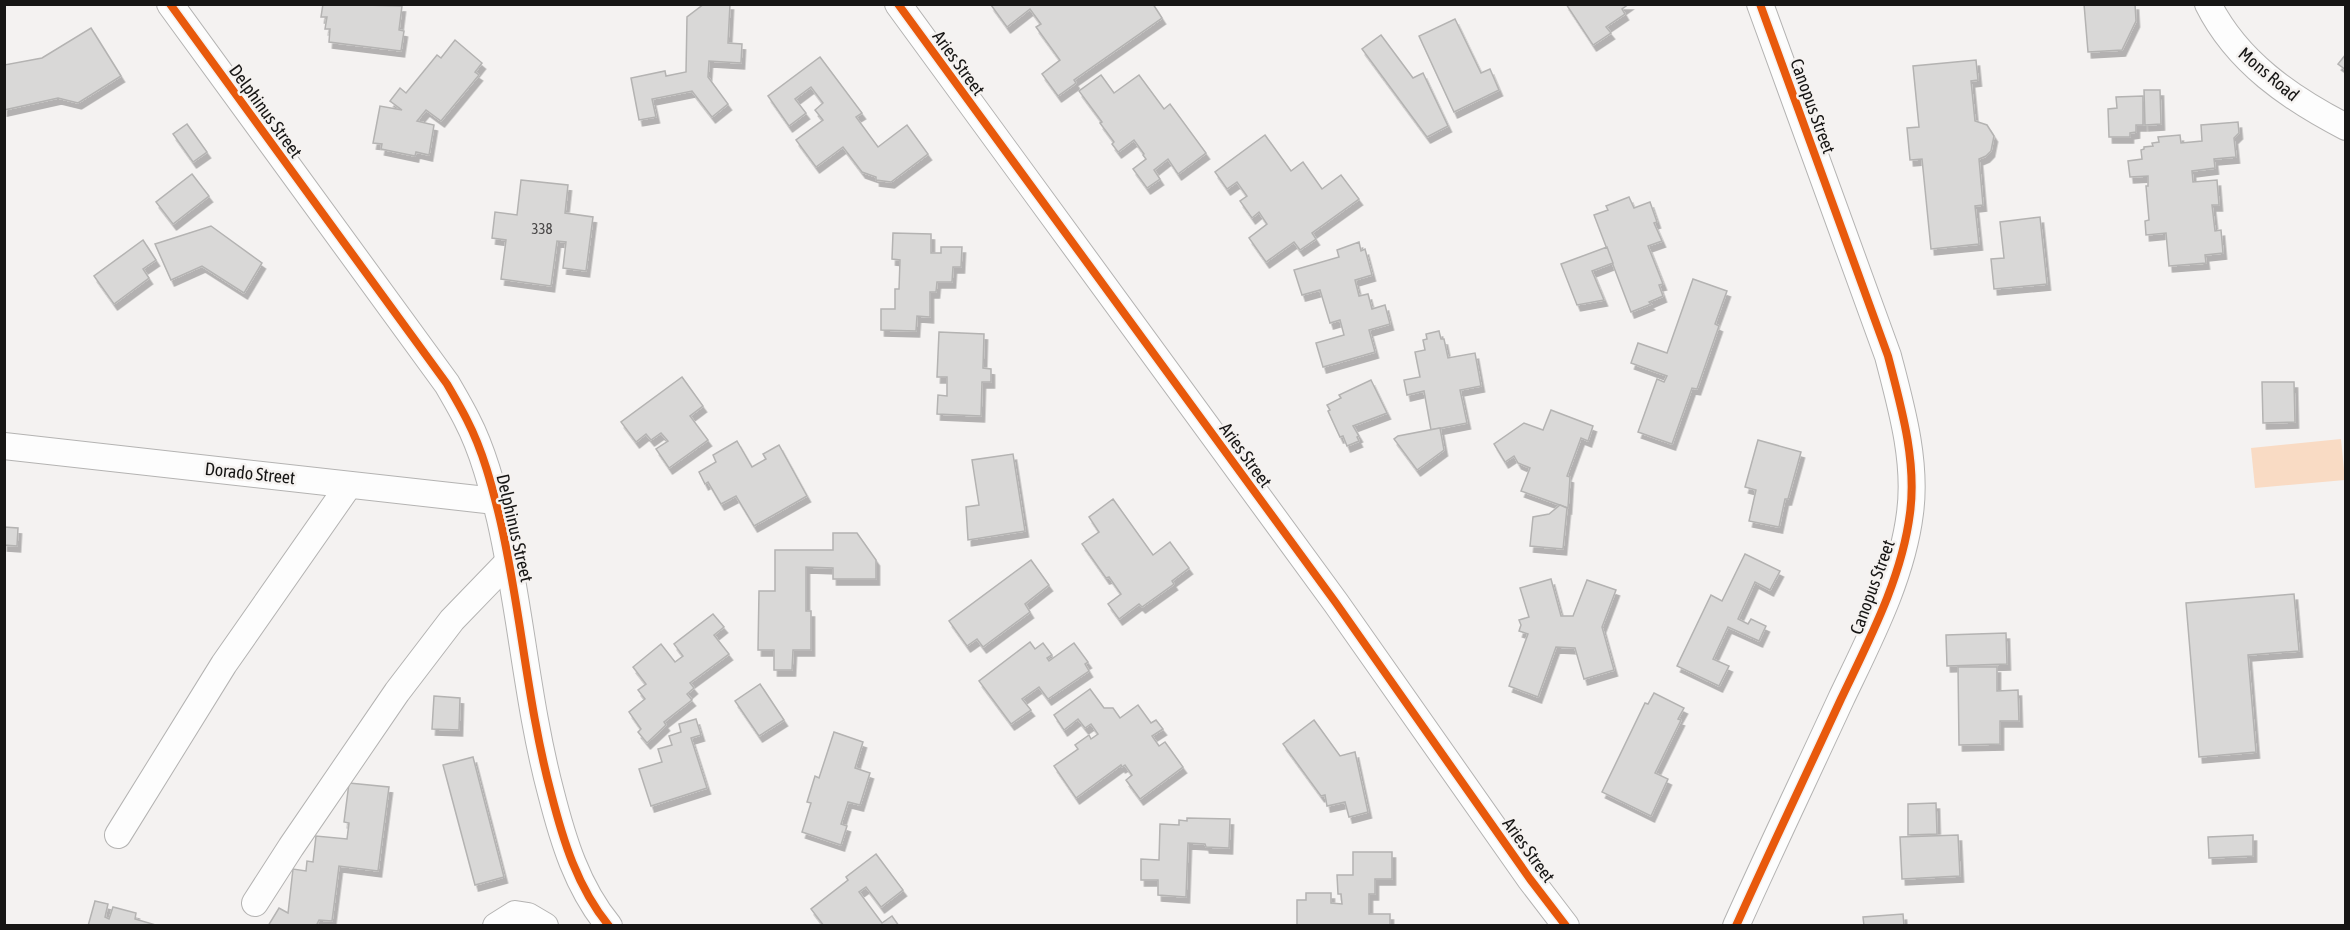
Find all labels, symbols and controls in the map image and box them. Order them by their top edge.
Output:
street label: Aries Street [929,27,989,99]
street label: Mons Road [2235,43,2303,105]
street label: Canopus Street [1786,56,1840,156]
street label: Delphinus Street [225,60,307,162]
house number: 338 [531,220,553,237]
street label: Aries Street [1216,419,1276,491]
street label: Dorado Street [204,458,296,488]
street label: Delphinus Street [492,472,538,584]
street label: Canopus Street [1845,537,1899,637]
street label: Aries Street [1499,814,1559,886]

